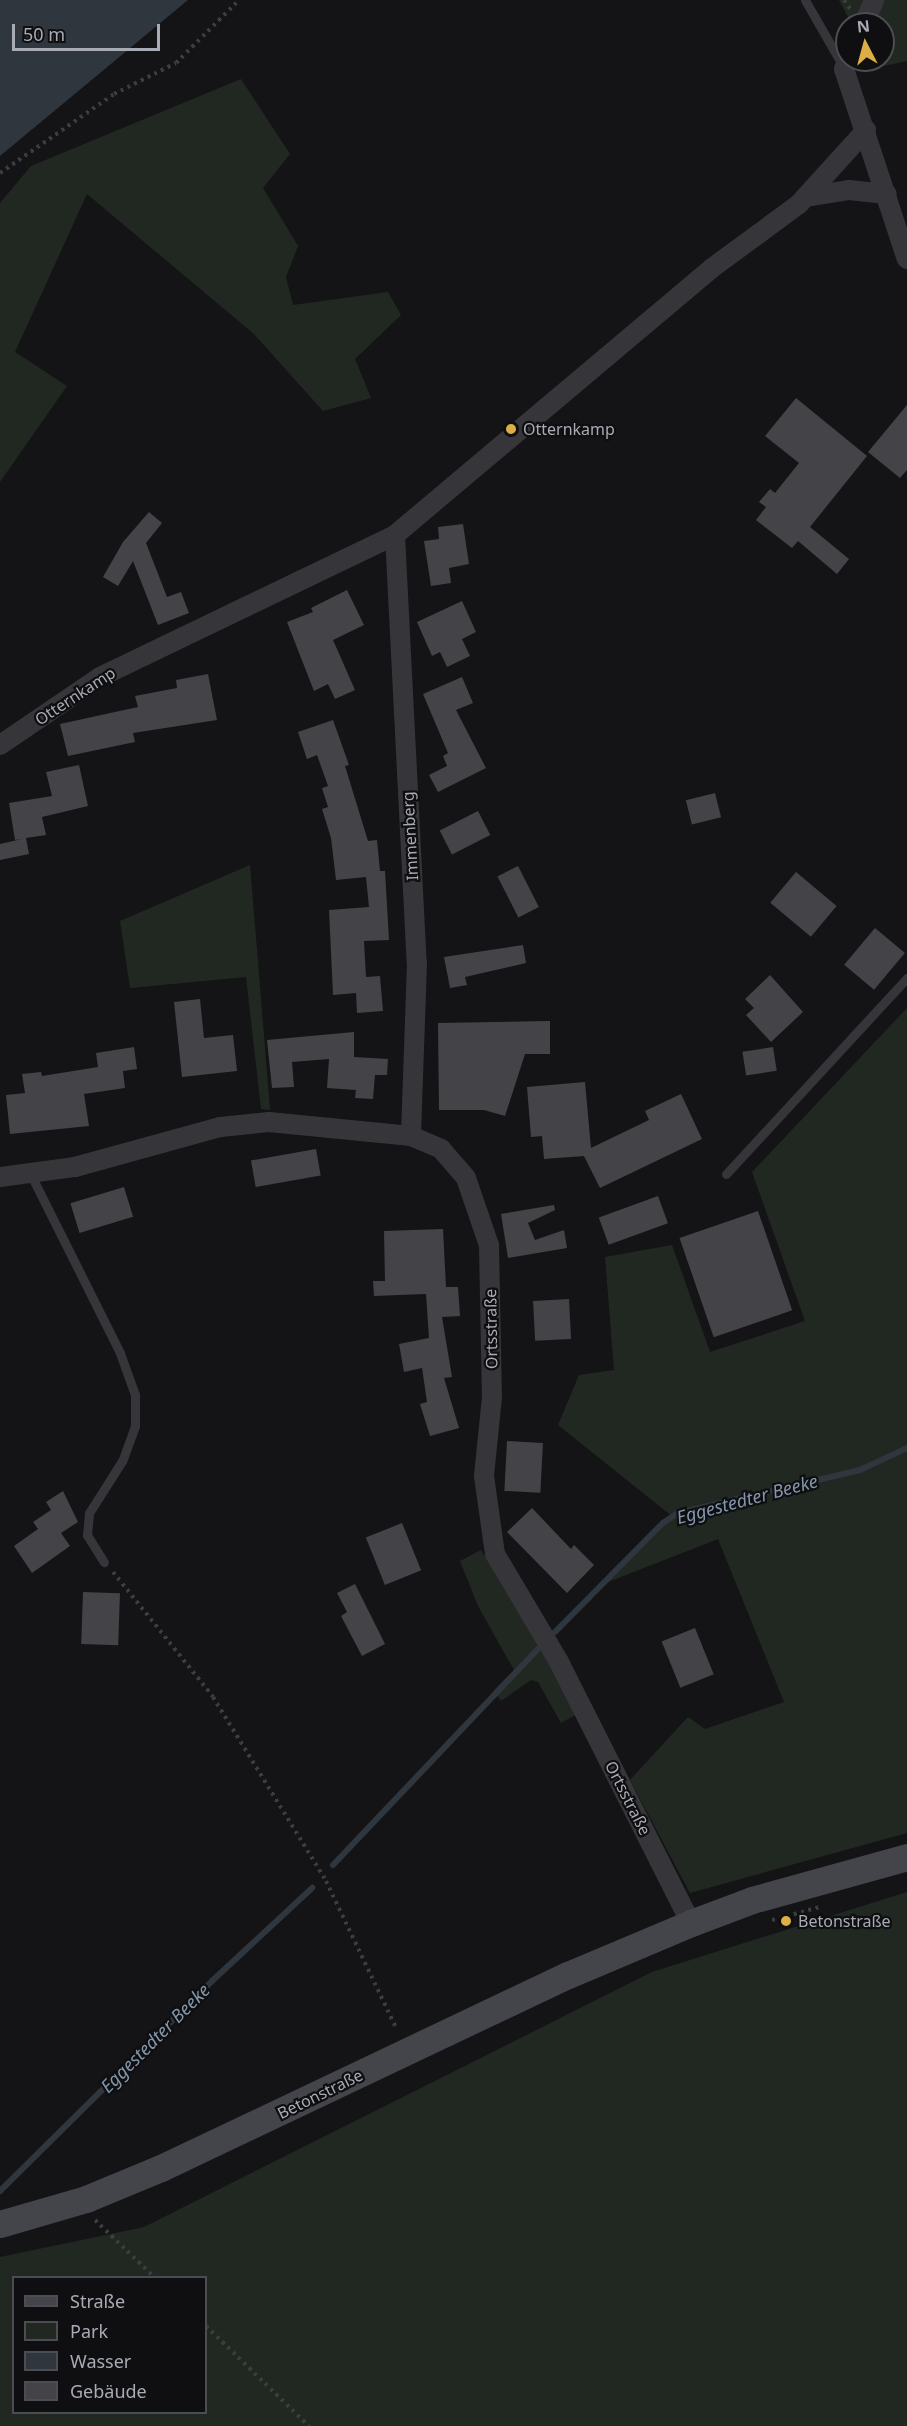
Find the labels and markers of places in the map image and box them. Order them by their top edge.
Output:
place label: Otternkamp [523,419,615,439]
marker: Otternkamp [504,422,518,436]
place label: Betonstraße [798,1911,891,1931]
marker: Betonstraße [779,1914,793,1928]

